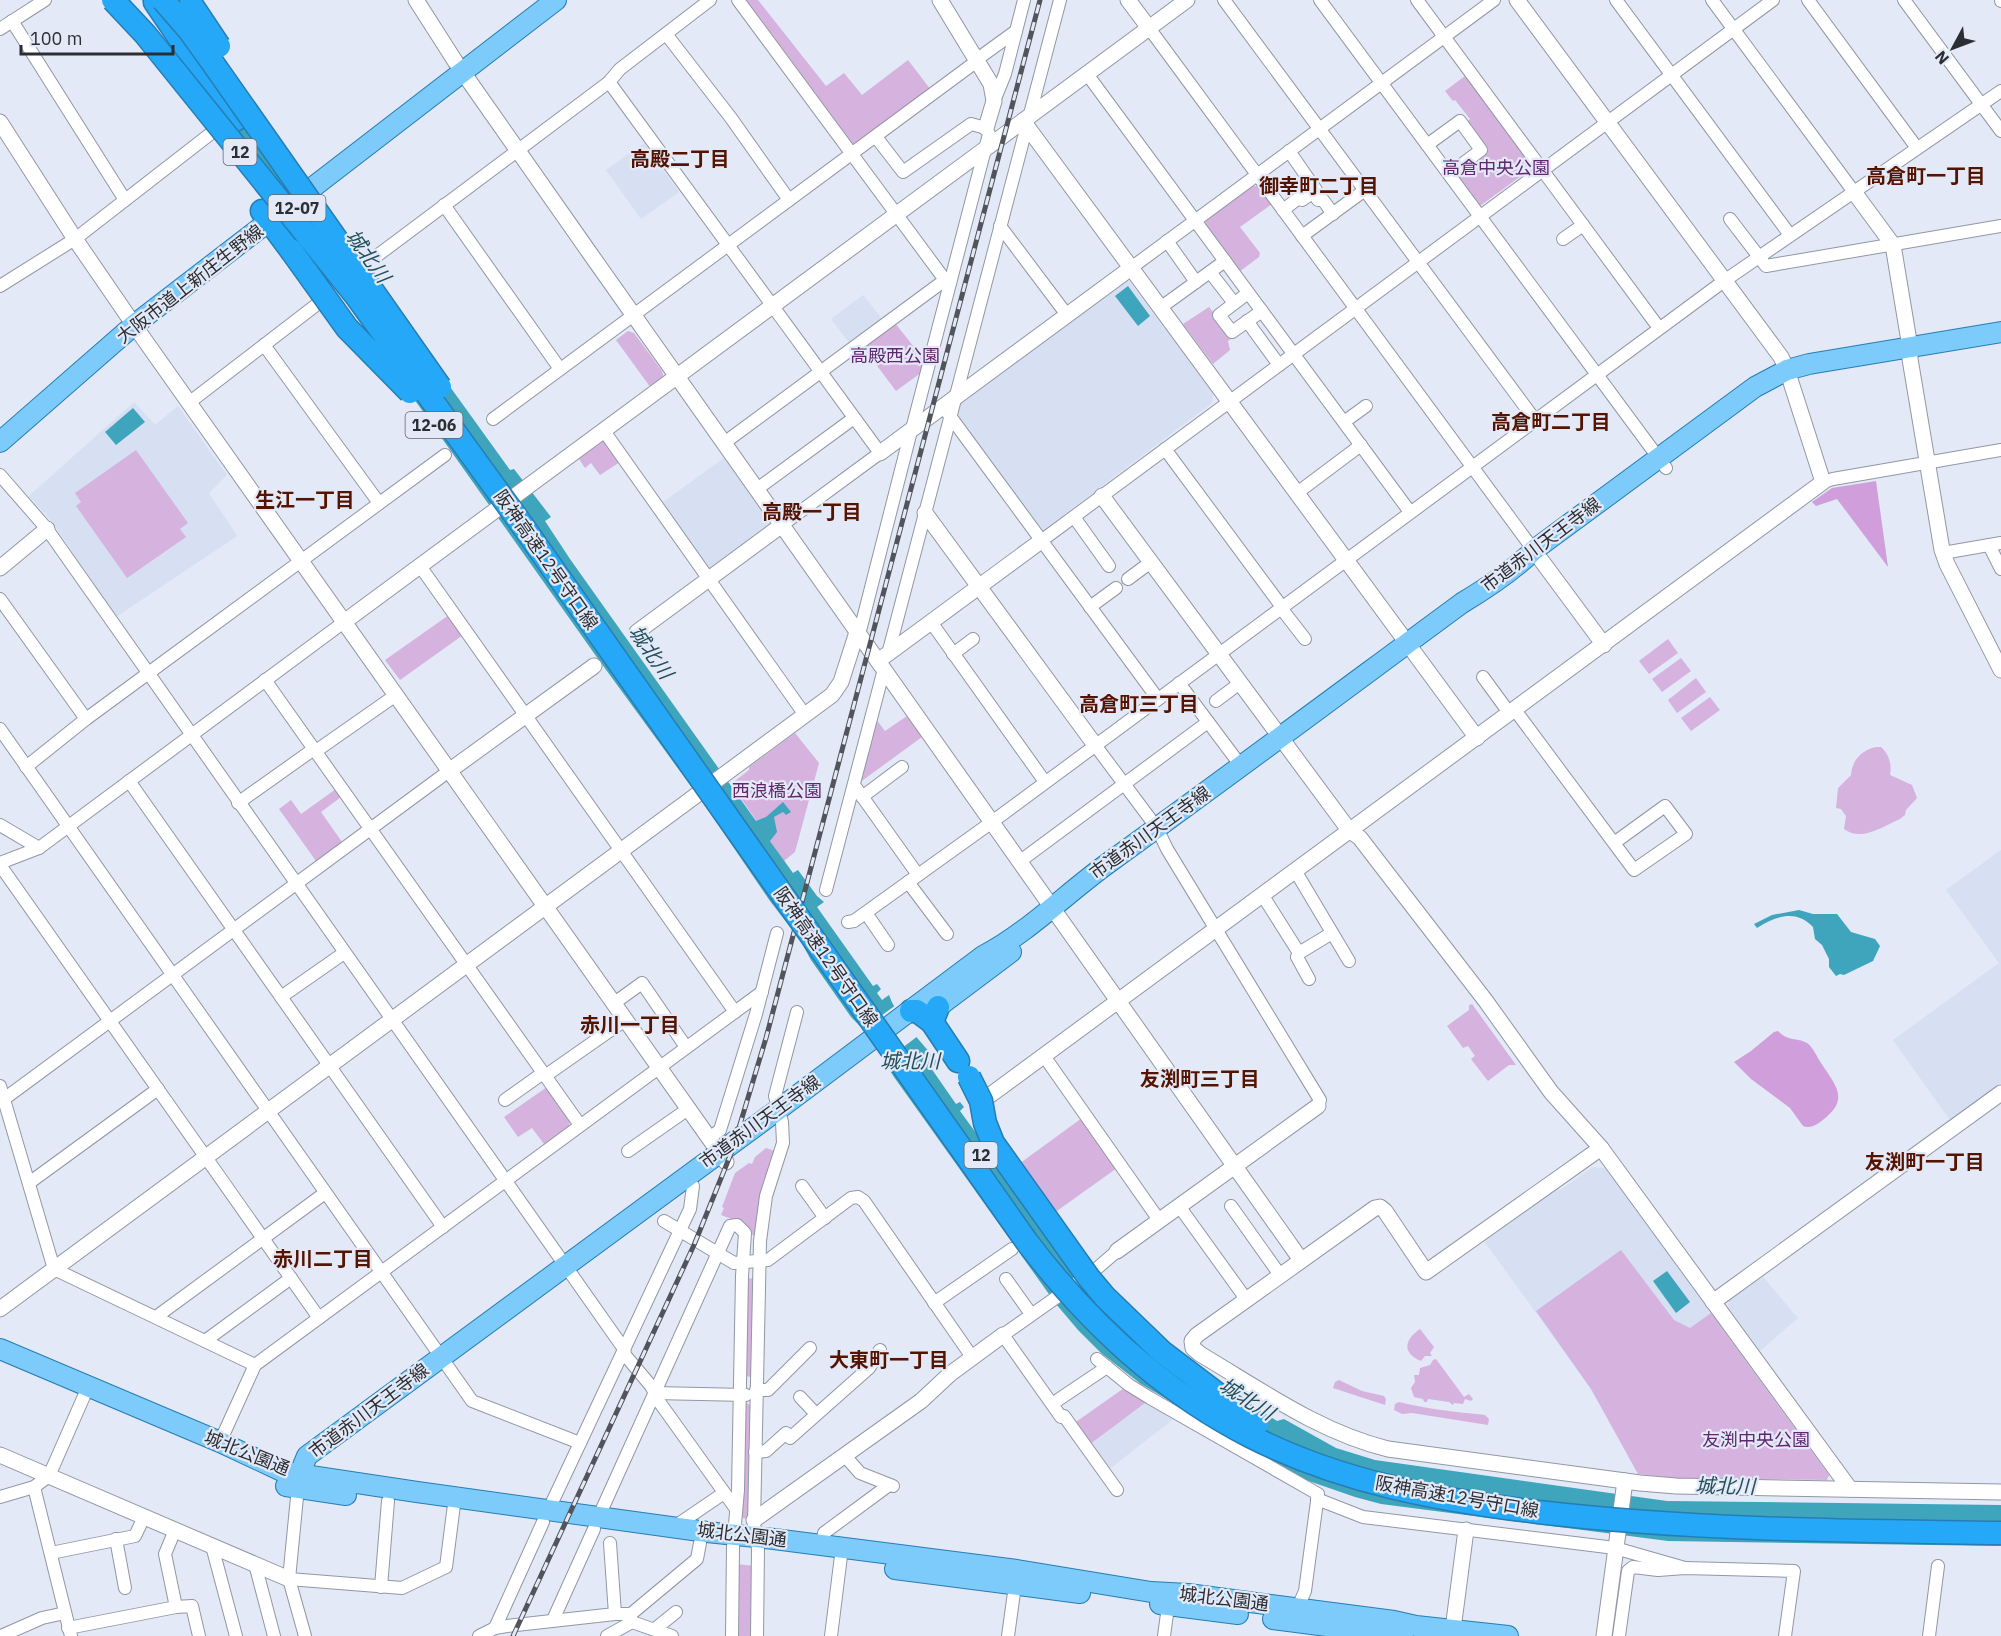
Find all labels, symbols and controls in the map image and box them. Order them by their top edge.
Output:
scale bar [21,18,172,56]
north arrow [1923,18,1983,78]
text: 100 m [30,27,82,50]
text: N [1930,47,1953,69]
road number: 12 [224,139,256,165]
district label: 高殿二丁目 [630,145,730,172]
park label: 高倉中央公園 [1442,156,1550,179]
district label: 高倉町一丁目 [1866,162,1986,189]
district label: 御幸町二丁目 [1259,172,1379,199]
road number: 12-07 [268,195,326,221]
street label: 大阪市道上新庄生野線 [112,219,268,348]
water label: 城北川 [340,224,398,290]
park label: 高殿西公園 [850,344,940,367]
district label: 高倉町二丁目 [1491,408,1611,435]
road number: 12-06 [406,412,462,438]
street label: 阪神高速12号守口線 [489,485,603,634]
district label: 生江一丁目 [255,486,355,513]
street label: 市道赤川天王寺線 [1476,492,1605,597]
district label: 高殿一丁目 [762,498,862,525]
water label: 城北川 [623,619,681,686]
district label: 高倉町三丁目 [1079,690,1199,717]
park label: 西浪橋公園 [732,779,822,802]
street label: 市道赤川天王寺線 [1085,781,1215,884]
street label: 阪神高速12号守口線 [769,882,883,1031]
district label: 赤川一丁目 [580,1011,680,1038]
water label: 城北川 [880,1047,942,1074]
district label: 友渕町三丁目 [1140,1065,1260,1092]
street label: 市道赤川天王寺線 [695,1070,825,1173]
road number: 12 [964,1142,998,1168]
district label: 友渕町一丁目 [1865,1148,1985,1175]
district label: 赤川二丁目 [273,1245,373,1272]
district label: 大東町一丁目 [829,1346,949,1373]
street label: 市道赤川天王寺線 [304,1358,433,1463]
water label: 城北川 [1215,1371,1282,1427]
street label: 城北公園通 [201,1425,293,1480]
park label: 友渕中央公園 [1702,1428,1810,1451]
street label: 阪神高速12号守口線 [1374,1471,1541,1522]
water label: 城北川 [1695,1471,1757,1500]
street label: 城北公園通 [696,1518,788,1551]
street label: 城北公園通 [1178,1582,1270,1615]

